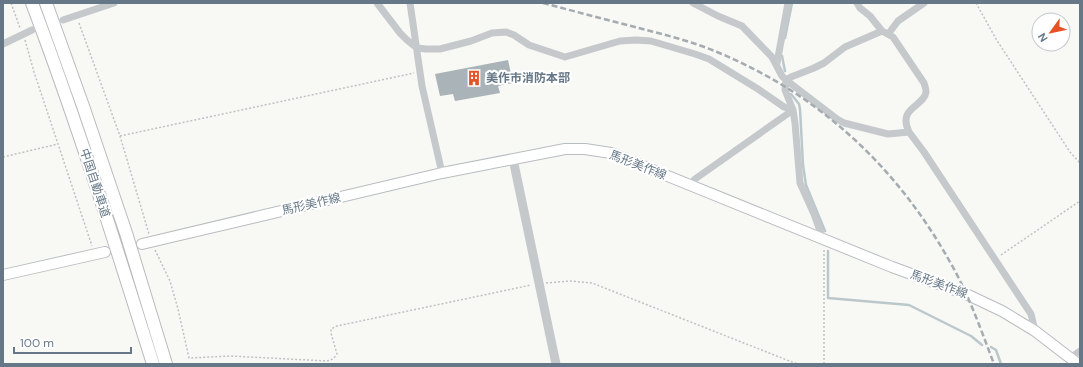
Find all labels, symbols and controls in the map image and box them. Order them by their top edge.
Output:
north arrow [1031,12,1071,52]
text: N [1035,30,1051,45]
building icon: 美作市消防本部 [465,69,483,87]
place label: 美作市消防本部 [486,70,570,86]
street label: 中国自動車道 [76,146,114,220]
street label: 馬形美作線 [607,147,669,183]
street label: 馬形美作線 [280,189,342,219]
street label: 馬形美作線 [908,266,970,302]
scale bar [14,329,131,355]
text: 100 m [20,335,54,351]

